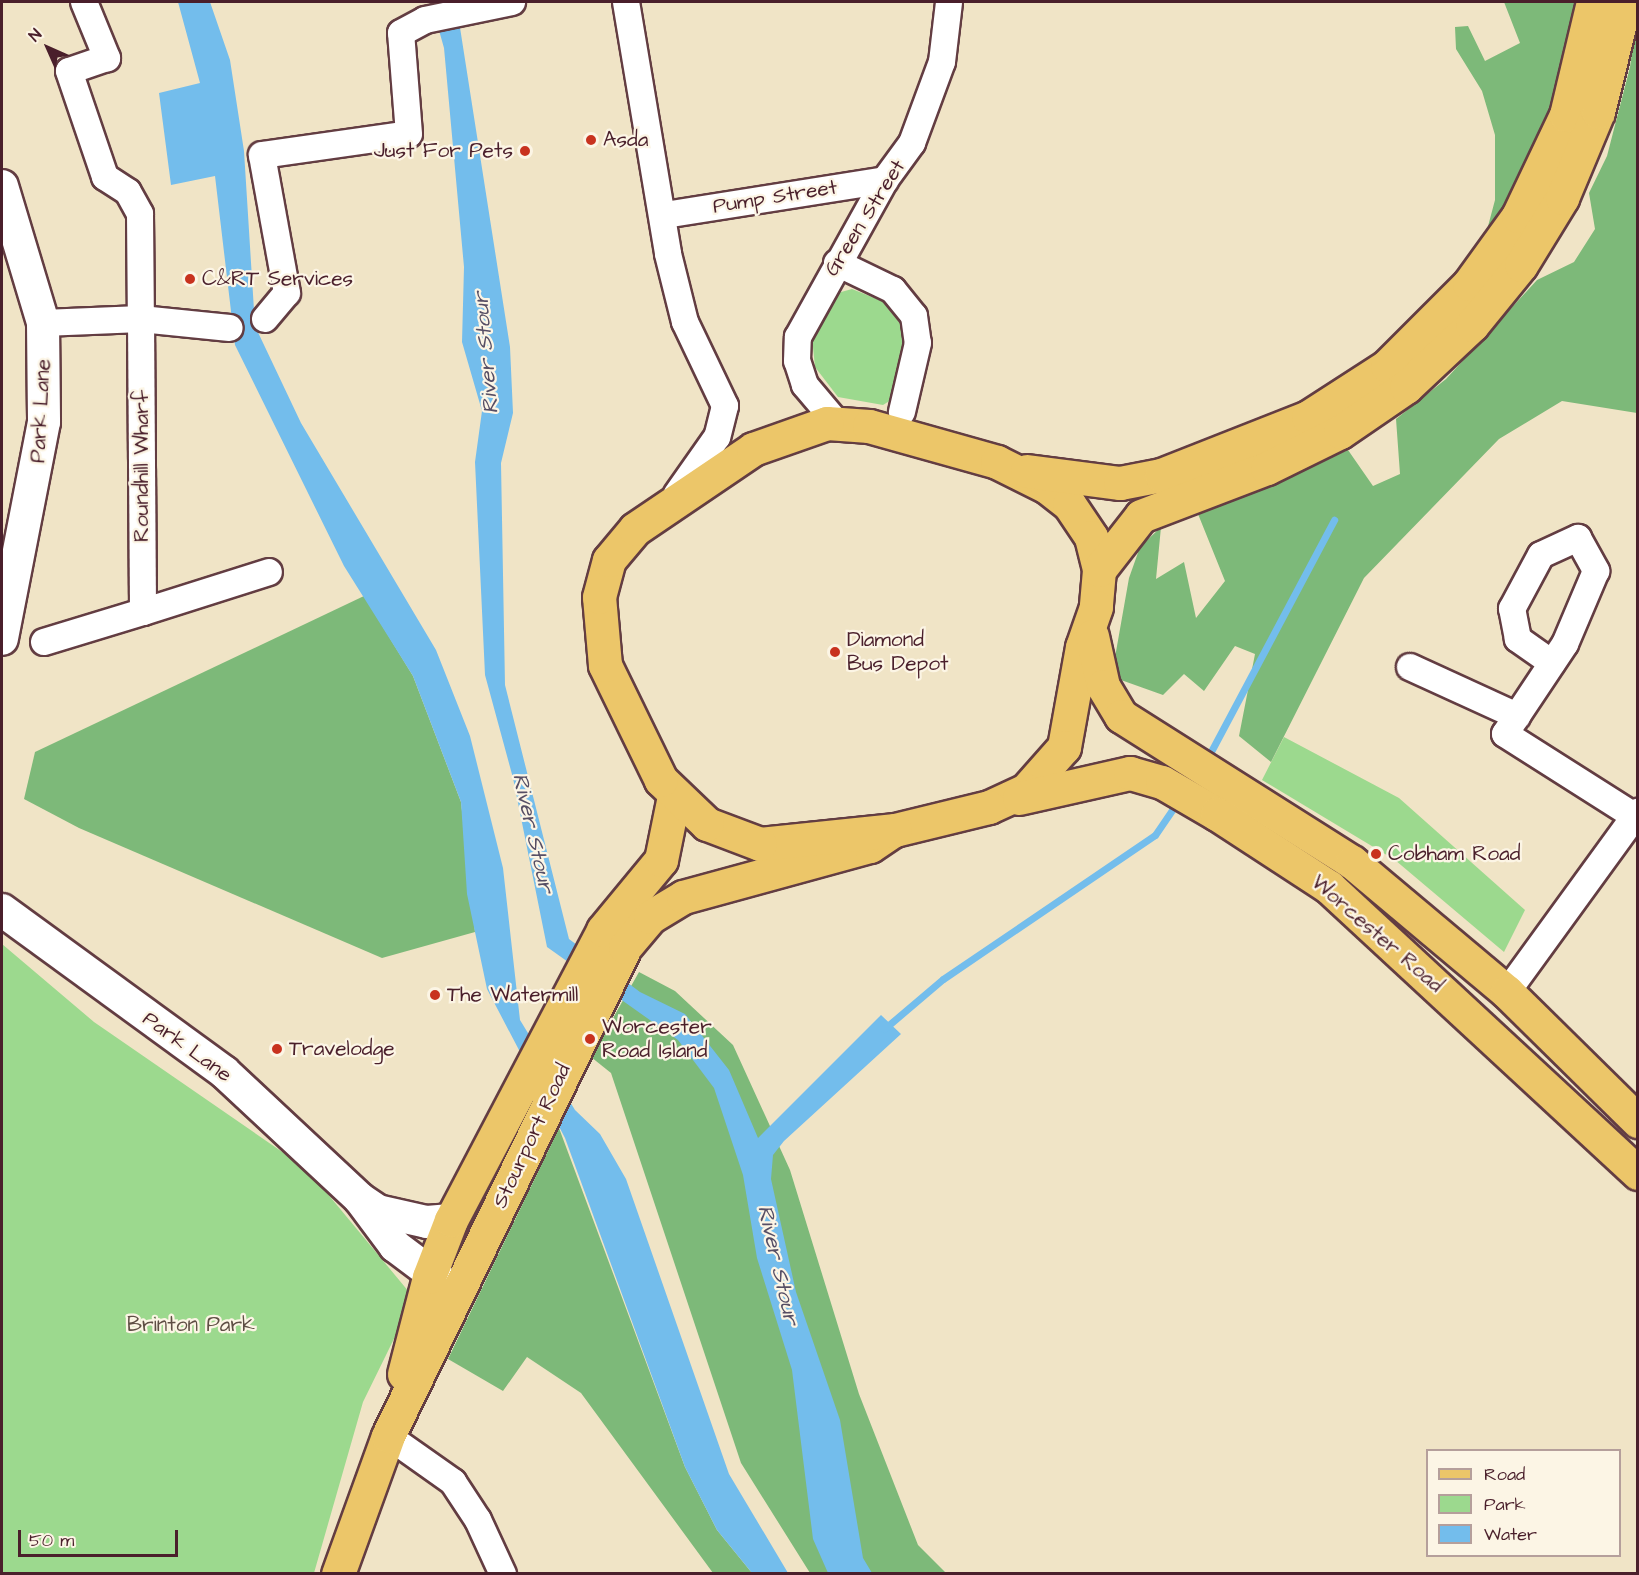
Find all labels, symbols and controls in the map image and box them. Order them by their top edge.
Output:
north arrow [18,18,78,78]
text: N [24,24,47,47]
place label: Asda [603,127,648,153]
marker: Asda [584,133,598,147]
place label: Just For Pets [374,138,513,164]
marker: Just For Pets [518,144,532,158]
street label: Green Street [819,155,911,281]
street label: Pump Street [711,175,839,219]
place label: C&RT Services [202,266,353,292]
marker: C&RT Services [183,272,197,286]
water label: River Stour [468,291,504,415]
street label: Park Lane [26,358,56,464]
street label: Roundhill Wharf [129,390,155,542]
place label: Diamond Bus Depot [847,627,949,677]
marker: Diamond Bus Depot [828,645,842,659]
water label: River Stour [506,771,560,895]
place label: Cobham Road [1388,841,1521,867]
marker: Cobham Road [1369,847,1383,861]
street label: Worcester Road [1306,870,1448,998]
place label: The Watermill [447,982,578,1008]
marker: The Watermill [428,988,442,1002]
street label: Park Lane [138,1006,236,1088]
place label: Worcester Road Island [602,1014,712,1064]
marker: Worcester Road Island [583,1032,597,1046]
place label: Travelodge [289,1036,395,1062]
marker: Travelodge [270,1042,284,1056]
street label: Stourport Road [488,1060,576,1212]
water label: River Stour [751,1203,805,1327]
park label: Brinton Park [127,1312,255,1338]
legend [1426,1449,1621,1557]
text: Road [1484,1462,1525,1487]
text: Park [1484,1492,1526,1517]
scale bar [21,1518,182,1556]
text: Water [1484,1522,1537,1547]
text: 50 m [29,1528,74,1553]

